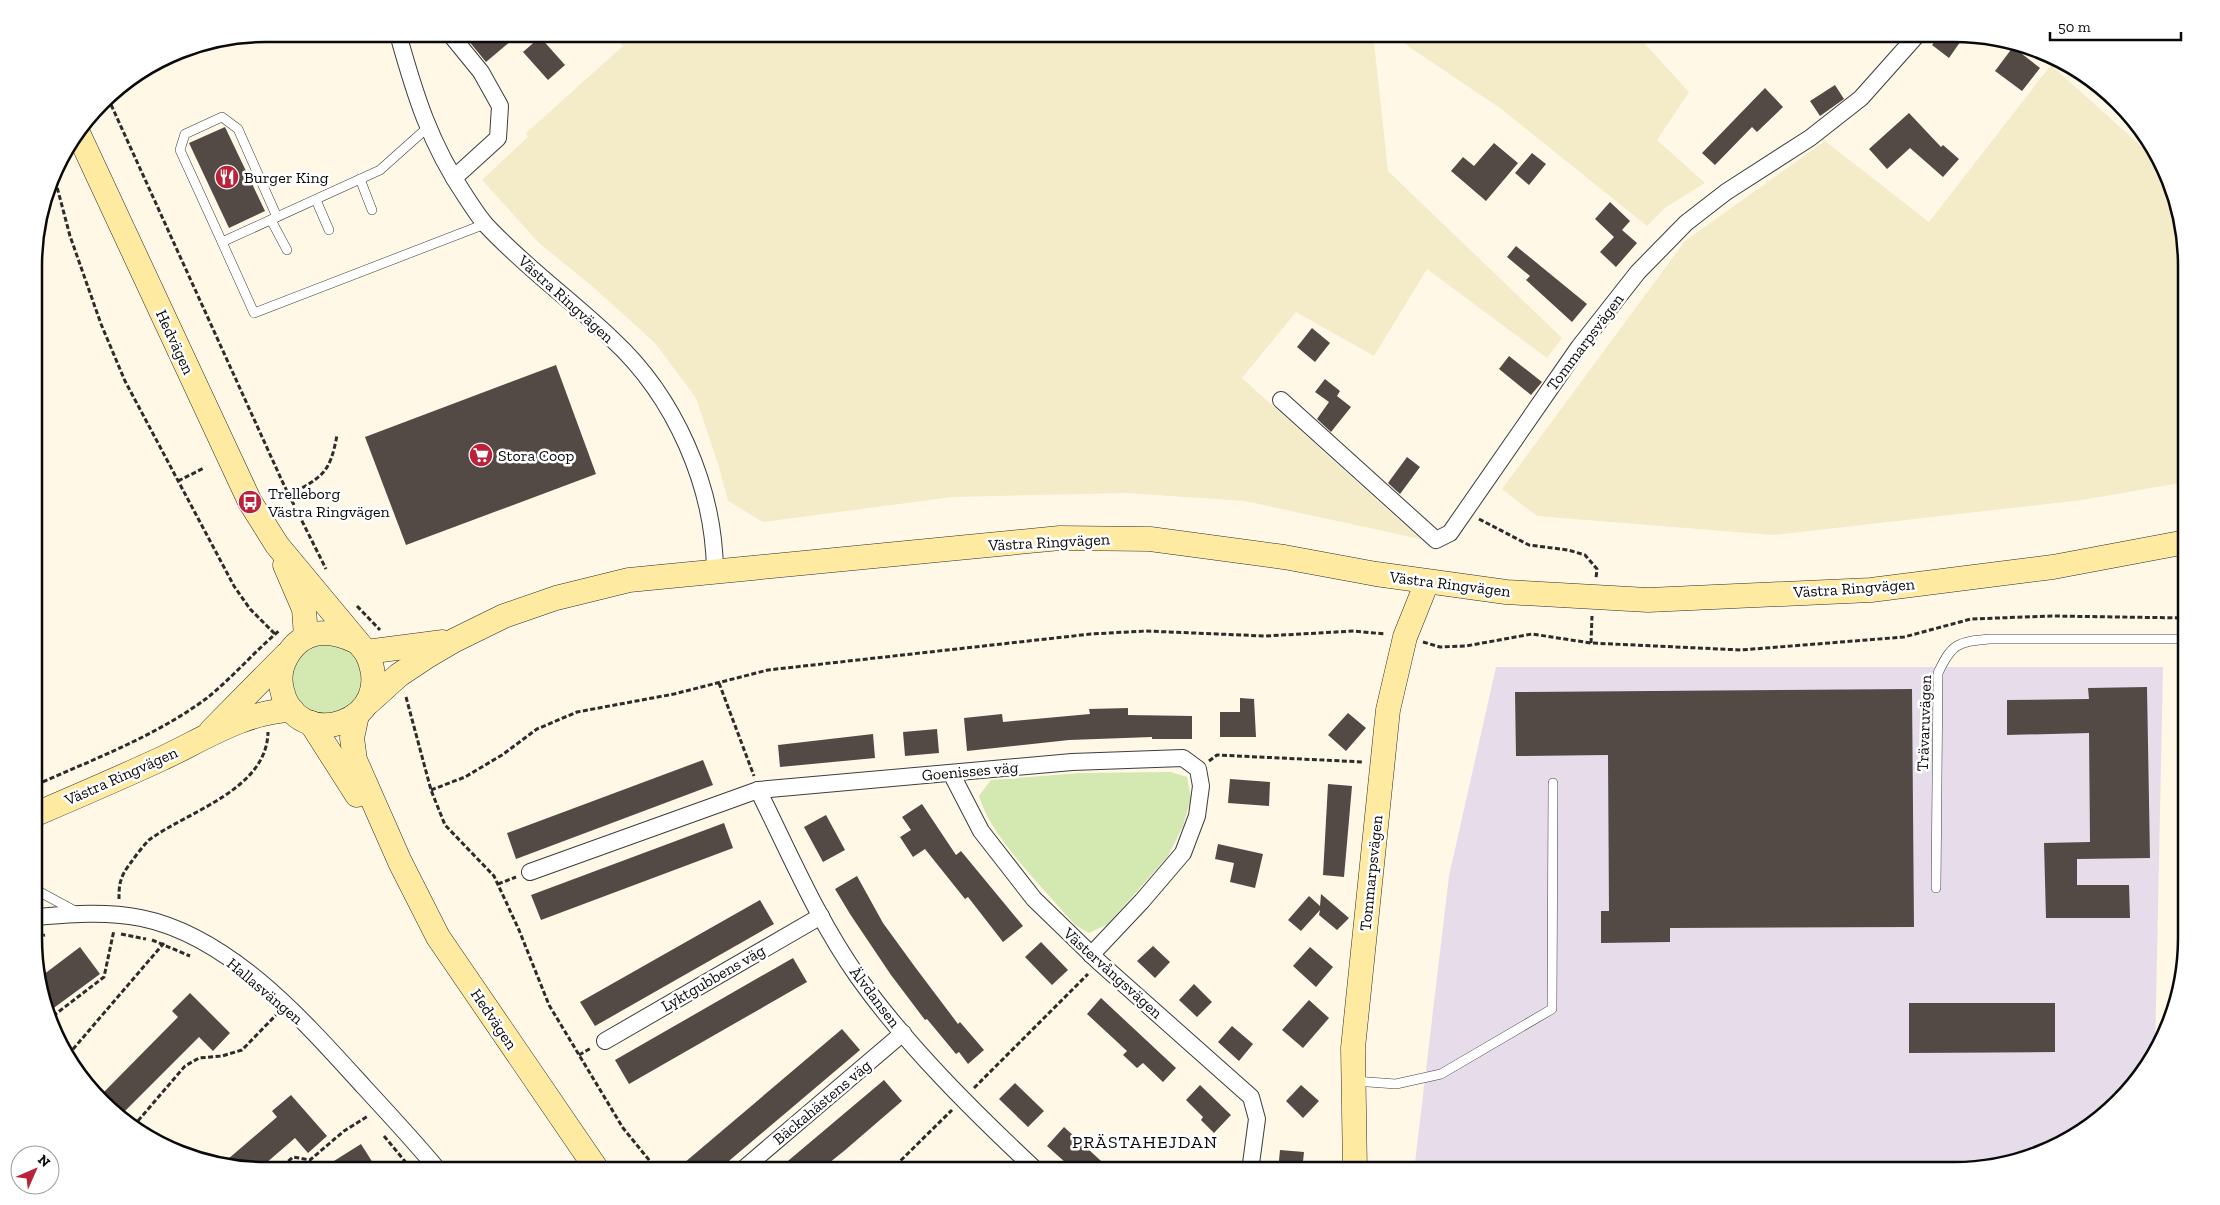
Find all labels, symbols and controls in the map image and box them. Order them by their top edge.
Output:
scale bar [2050,10,2181,42]
text: 50 m [2058,18,2091,36]
restaurant icon: Burger King [214,164,240,190]
place label: Burger King [244,168,329,187]
street label: Västra Ringvägen [514,251,618,347]
street label: Tommarpsvägen [1542,289,1628,394]
street label: Hedvägen [152,307,199,378]
supermarket icon: Stora Coop [468,442,494,468]
place label: Stora Coop [498,446,575,465]
place label: Trelleborg Västra Ringvägen [267,484,391,521]
bus stop icon: Trelleborg Västra Ringvägen [237,489,263,515]
street label: Västra Ringvägen [987,529,1111,555]
street label: Västra Ringvägen [1387,567,1512,601]
street label: Västra Ringvägen [1792,574,1916,602]
street label: Trävaruvägen [1913,674,1935,772]
street label: Västra Ringvägen [61,742,181,810]
street label: Goenisses väg [921,757,1019,785]
street label: Tommarpsvägen [1355,813,1387,932]
street label: Västervångsvägen [1059,923,1167,1023]
street label: Lyktgubbens väg [658,940,768,1015]
street label: Hallasvängen [223,954,308,1029]
street label: Älvdansen [846,963,905,1032]
street label: Hedvägen [467,985,522,1054]
street label: Bäckahästens väg [769,1055,875,1149]
district label: PRÄSTAHEJDAN [1072,1131,1218,1153]
north arrow [10,1145,60,1195]
text: N [34,1151,54,1171]

